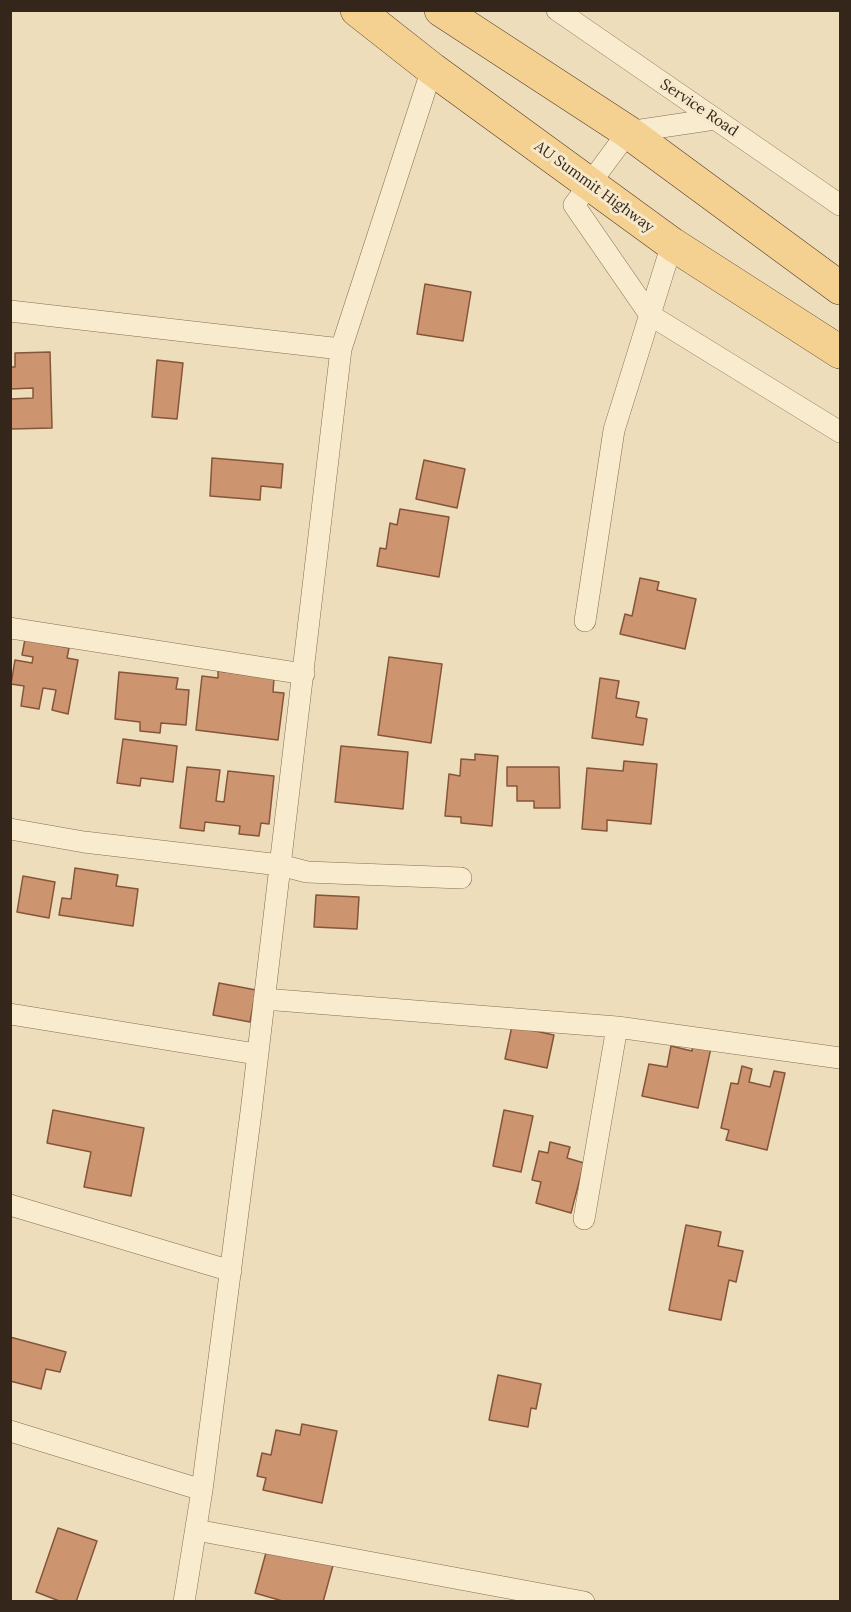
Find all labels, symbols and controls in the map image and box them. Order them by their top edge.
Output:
street label: Service Road [657,75,741,141]
street label: AU Summit Highway [531,138,657,236]

